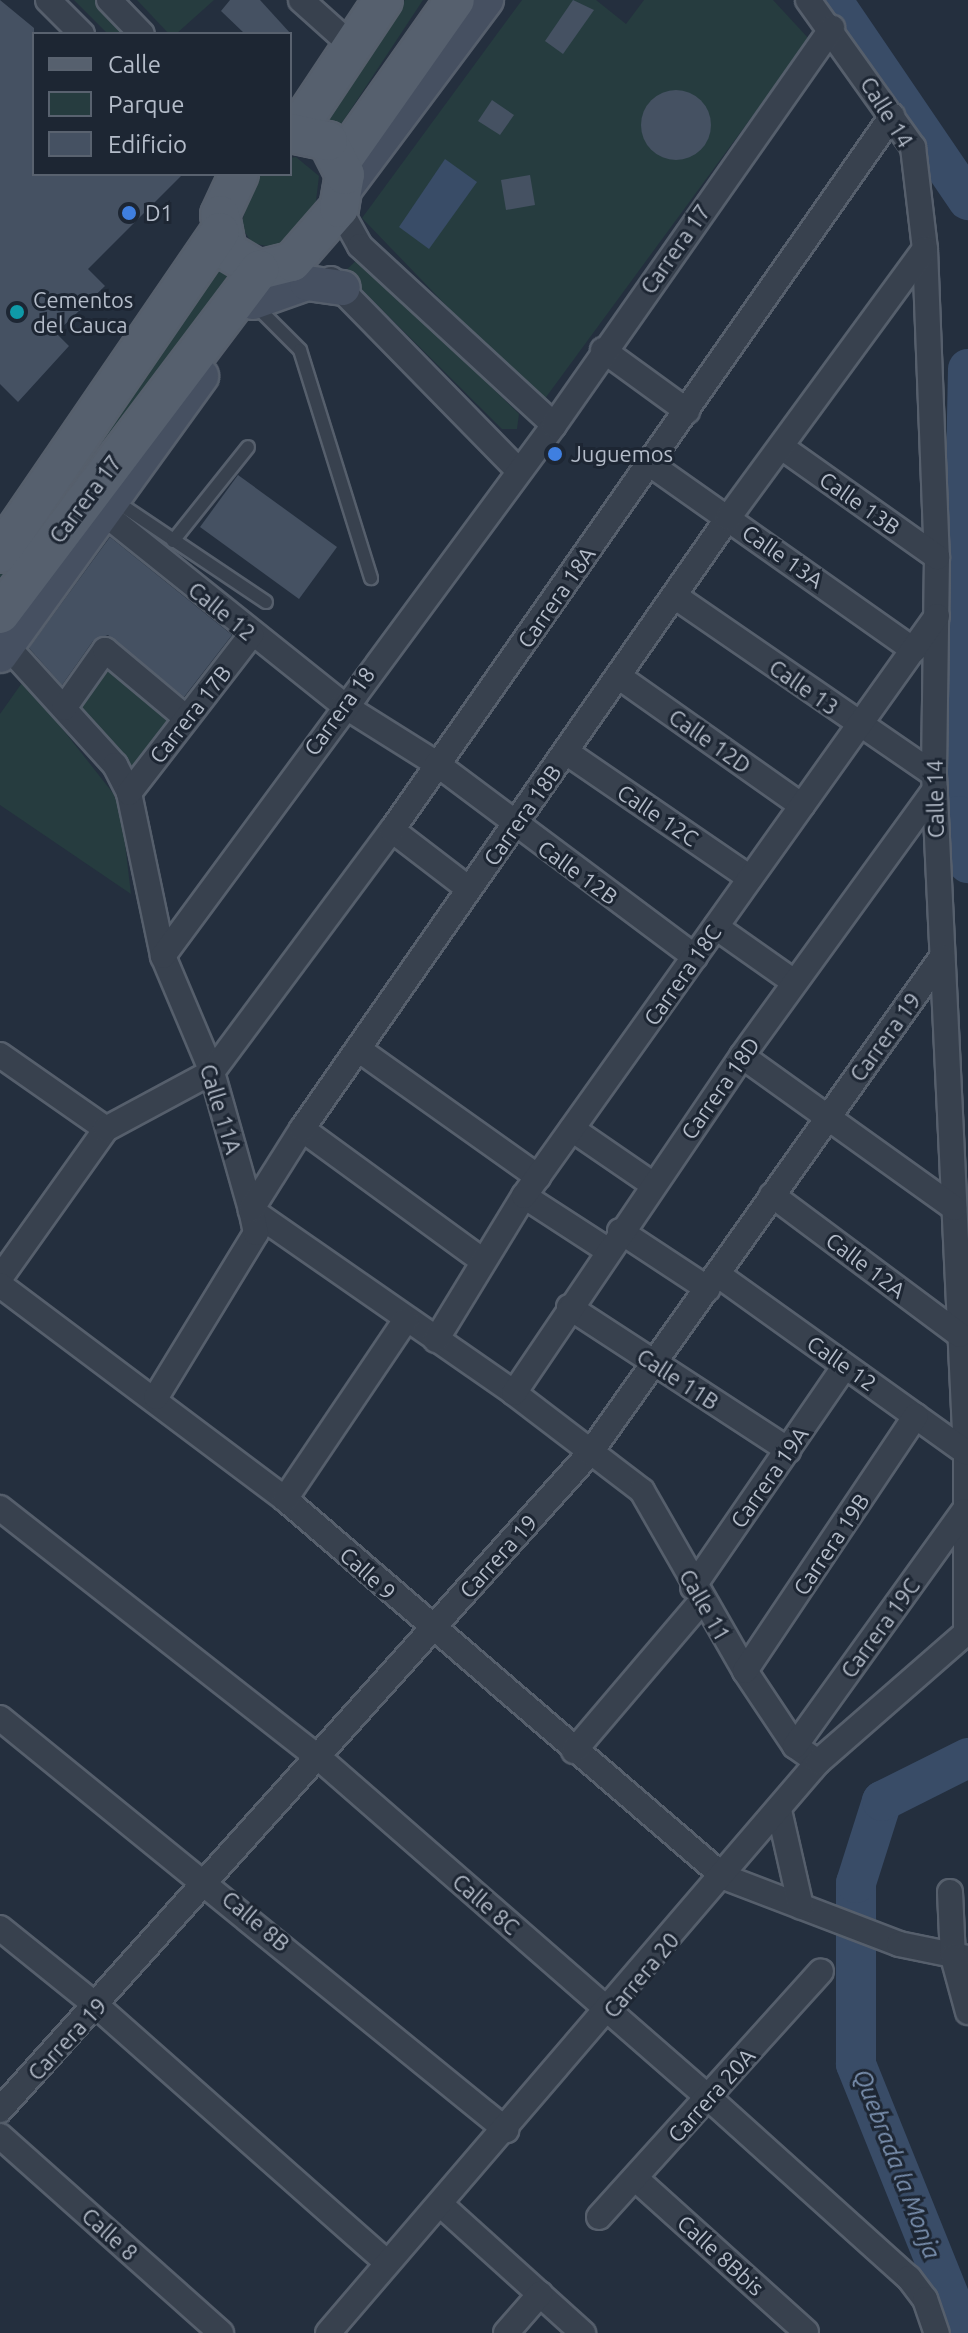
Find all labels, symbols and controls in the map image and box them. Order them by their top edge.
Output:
legend [32,32,292,176]
text: Calle [108,51,161,78]
street label: Calle 14 [855,72,919,152]
text: Parque [108,91,185,118]
text: Edificio [108,131,187,158]
street label: Carrera 17 [635,199,715,299]
place label: D1 [145,200,173,226]
marker: D1 [120,204,138,222]
place label: Cementos del Cauca [33,286,133,338]
marker: Cementos del Cauca [8,303,26,321]
place label: Juguemos [571,441,673,467]
marker: Juguemos [546,445,564,463]
street label: Carrera 17 [43,450,127,548]
street label: Calle 13B [815,466,905,540]
street label: Calle 13A [737,519,829,593]
street label: Carrera 18A [512,541,600,653]
street label: Calle 12 [183,576,261,646]
street label: Calle 13 [764,654,844,720]
street label: Carrera 17B [144,660,236,768]
street label: Carrera 18 [298,662,380,760]
street label: Calle 12D [664,703,756,779]
street label: Carrera 18B [478,759,566,871]
street label: Calle 14 [921,760,949,838]
street label: Calle 12C [613,778,703,852]
street label: Calle 12B [533,834,623,910]
street label: Carrera 18C [638,920,726,1030]
street label: Carrera 19 [844,988,926,1086]
street label: Carrera 18D [675,1032,765,1144]
street label: Calle 11A [195,1061,247,1157]
street label: Calle 12A [821,1227,911,1303]
street label: Calle 12 [802,1330,882,1396]
street label: Calle 11B [632,1343,724,1415]
street label: Carrera 19A [725,1421,813,1533]
street label: Carrera 19B [787,1488,875,1600]
street label: Carrera 19 [454,1509,542,1603]
street label: Calle 9 [335,1541,401,1605]
street label: Calle 11 [674,1564,736,1646]
street label: Carrera 19C [835,1573,925,1683]
street label: Calle 8C [447,1868,525,1940]
street label: Calle 8B [217,1885,295,1957]
street label: Carrera 20 [598,1927,684,2023]
street label: Carrera 19 [22,1992,112,2086]
street label: Carrera 20A [662,2043,760,2147]
water label: Quebrada la Monja [848,2065,946,2263]
street label: Calle 8 [77,2202,143,2266]
street label: Calle 8Bbis [672,2209,770,2301]

